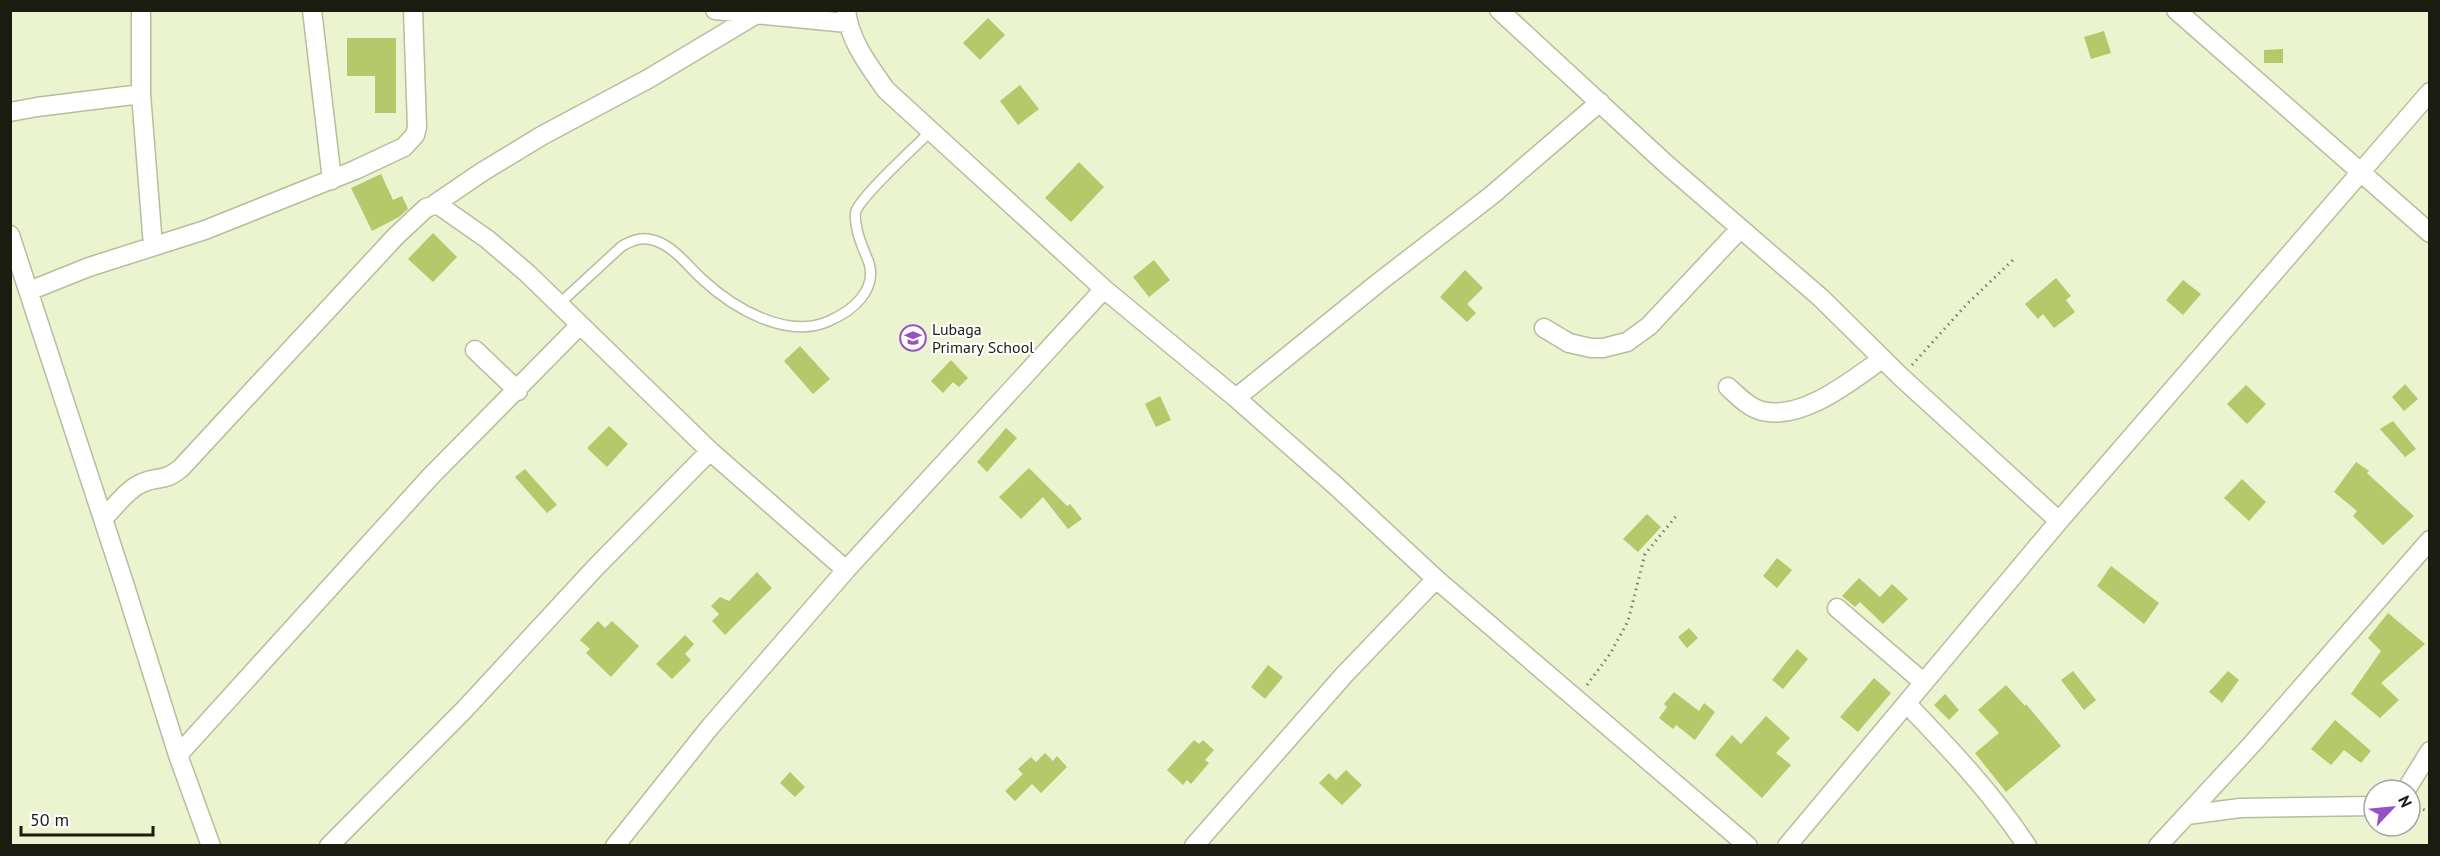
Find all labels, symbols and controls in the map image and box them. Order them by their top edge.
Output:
place label: Lubaga Primary School [932,319,1034,357]
school or university icon: Lubaga Primary School [898,323,928,353]
north arrow [2362,778,2422,838]
text: N [2394,792,2417,811]
scale bar [21,799,153,837]
text: 50 m [30,808,69,831]

